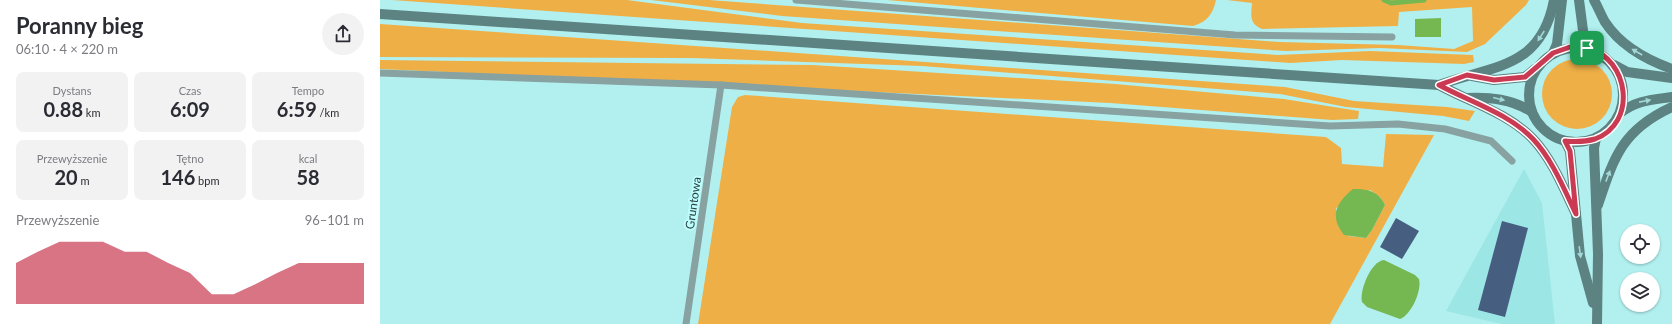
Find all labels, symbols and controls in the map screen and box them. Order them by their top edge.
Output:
text: Poranny bieg [16,12,143,39]
button: share [322,13,364,55]
one-way arrow [1537,31,1545,41]
pin [1570,31,1604,65]
icon: arrive [1576,37,1598,59]
text: 06:10 · 4 × 220 m [16,41,118,57]
one-way arrow [1631,48,1643,55]
text: Dystans [53,84,91,97]
text: Czas [179,84,201,97]
text: Tempo [292,84,324,97]
one-way arrow [1493,96,1505,102]
text: 0.88 [43,97,83,121]
text: 6:09 [170,97,210,121]
text: 6:59 [277,97,317,121]
one-way arrow [1638,98,1651,104]
text: km [83,106,101,119]
text: /km [317,106,339,119]
text: Przewyższenie [37,152,107,165]
text: Tętno [176,152,204,165]
text: kcal [299,152,317,165]
text: 20 [54,165,78,189]
text: 146 [160,165,195,189]
text: 58 [296,165,320,189]
one-way arrow [1606,170,1612,182]
text: m [78,174,90,187]
text: bpm [195,174,220,187]
street label: Gruntowa [682,176,704,230]
text: Przewyższenie [16,212,99,228]
text: 96–101 m [305,212,364,228]
map controls [1620,224,1660,312]
button: locate [1620,224,1660,264]
one-way arrow [1577,246,1583,258]
button: layers [1620,272,1660,312]

